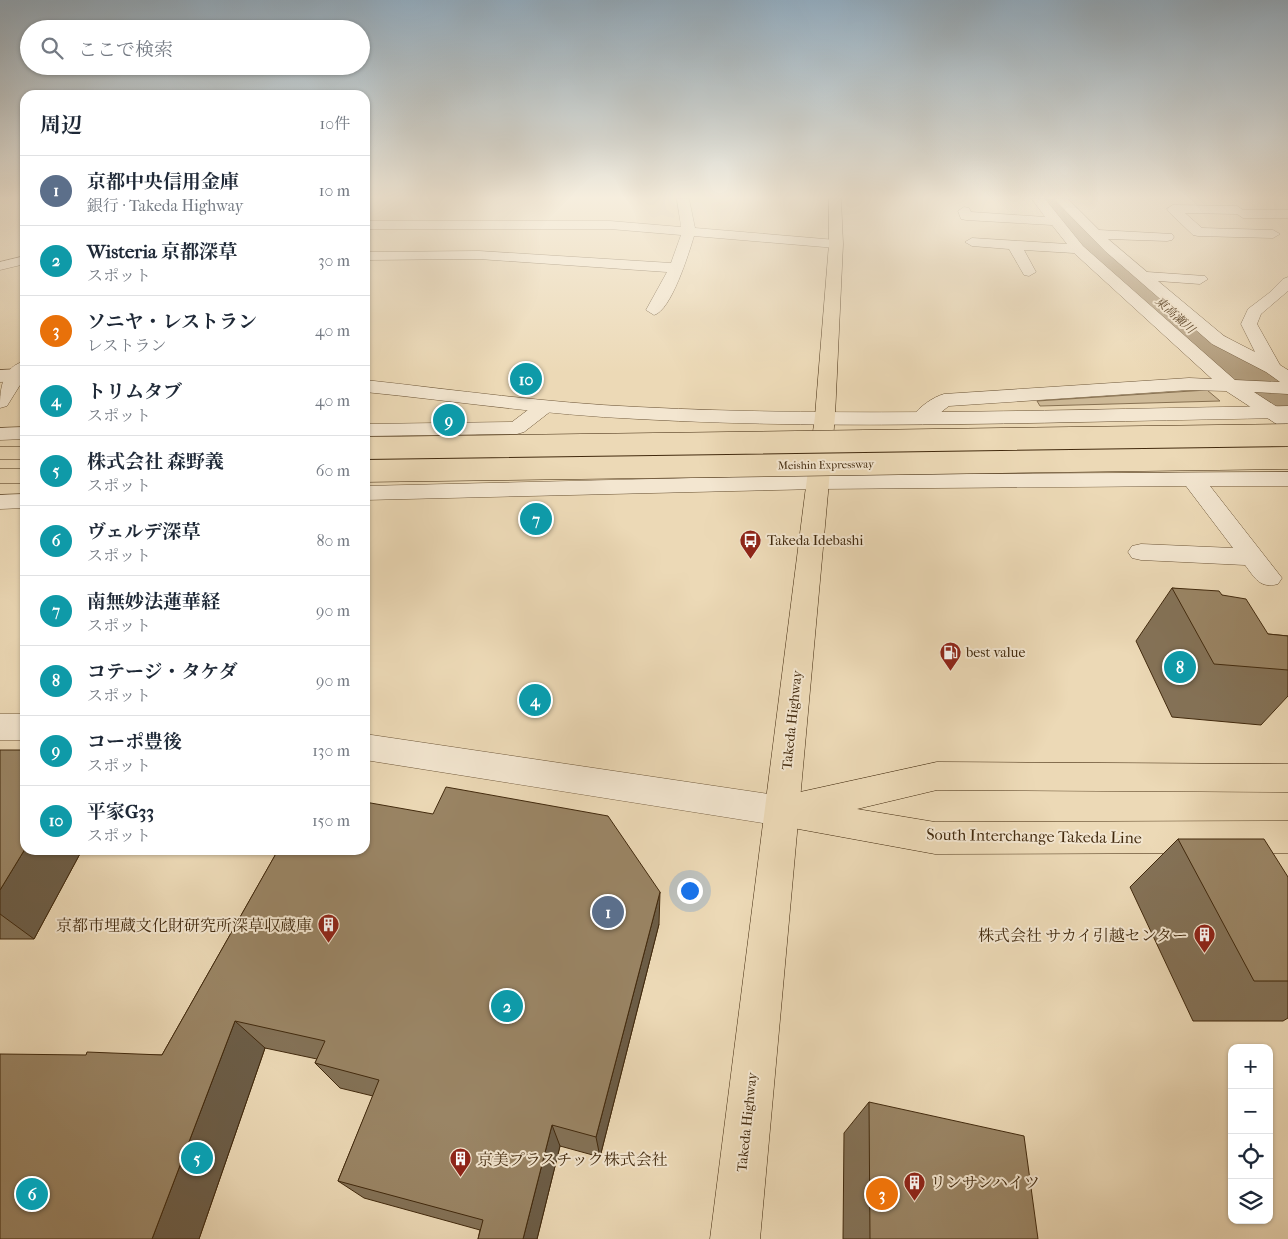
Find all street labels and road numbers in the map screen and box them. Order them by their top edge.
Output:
street label: Meishin Expressway [778,458,875,472]
street label: Takeda Highway [778,669,806,771]
street label: South Interchange Takeda Line [926,825,1142,847]
street label: Takeda Highway [733,1071,761,1173]

